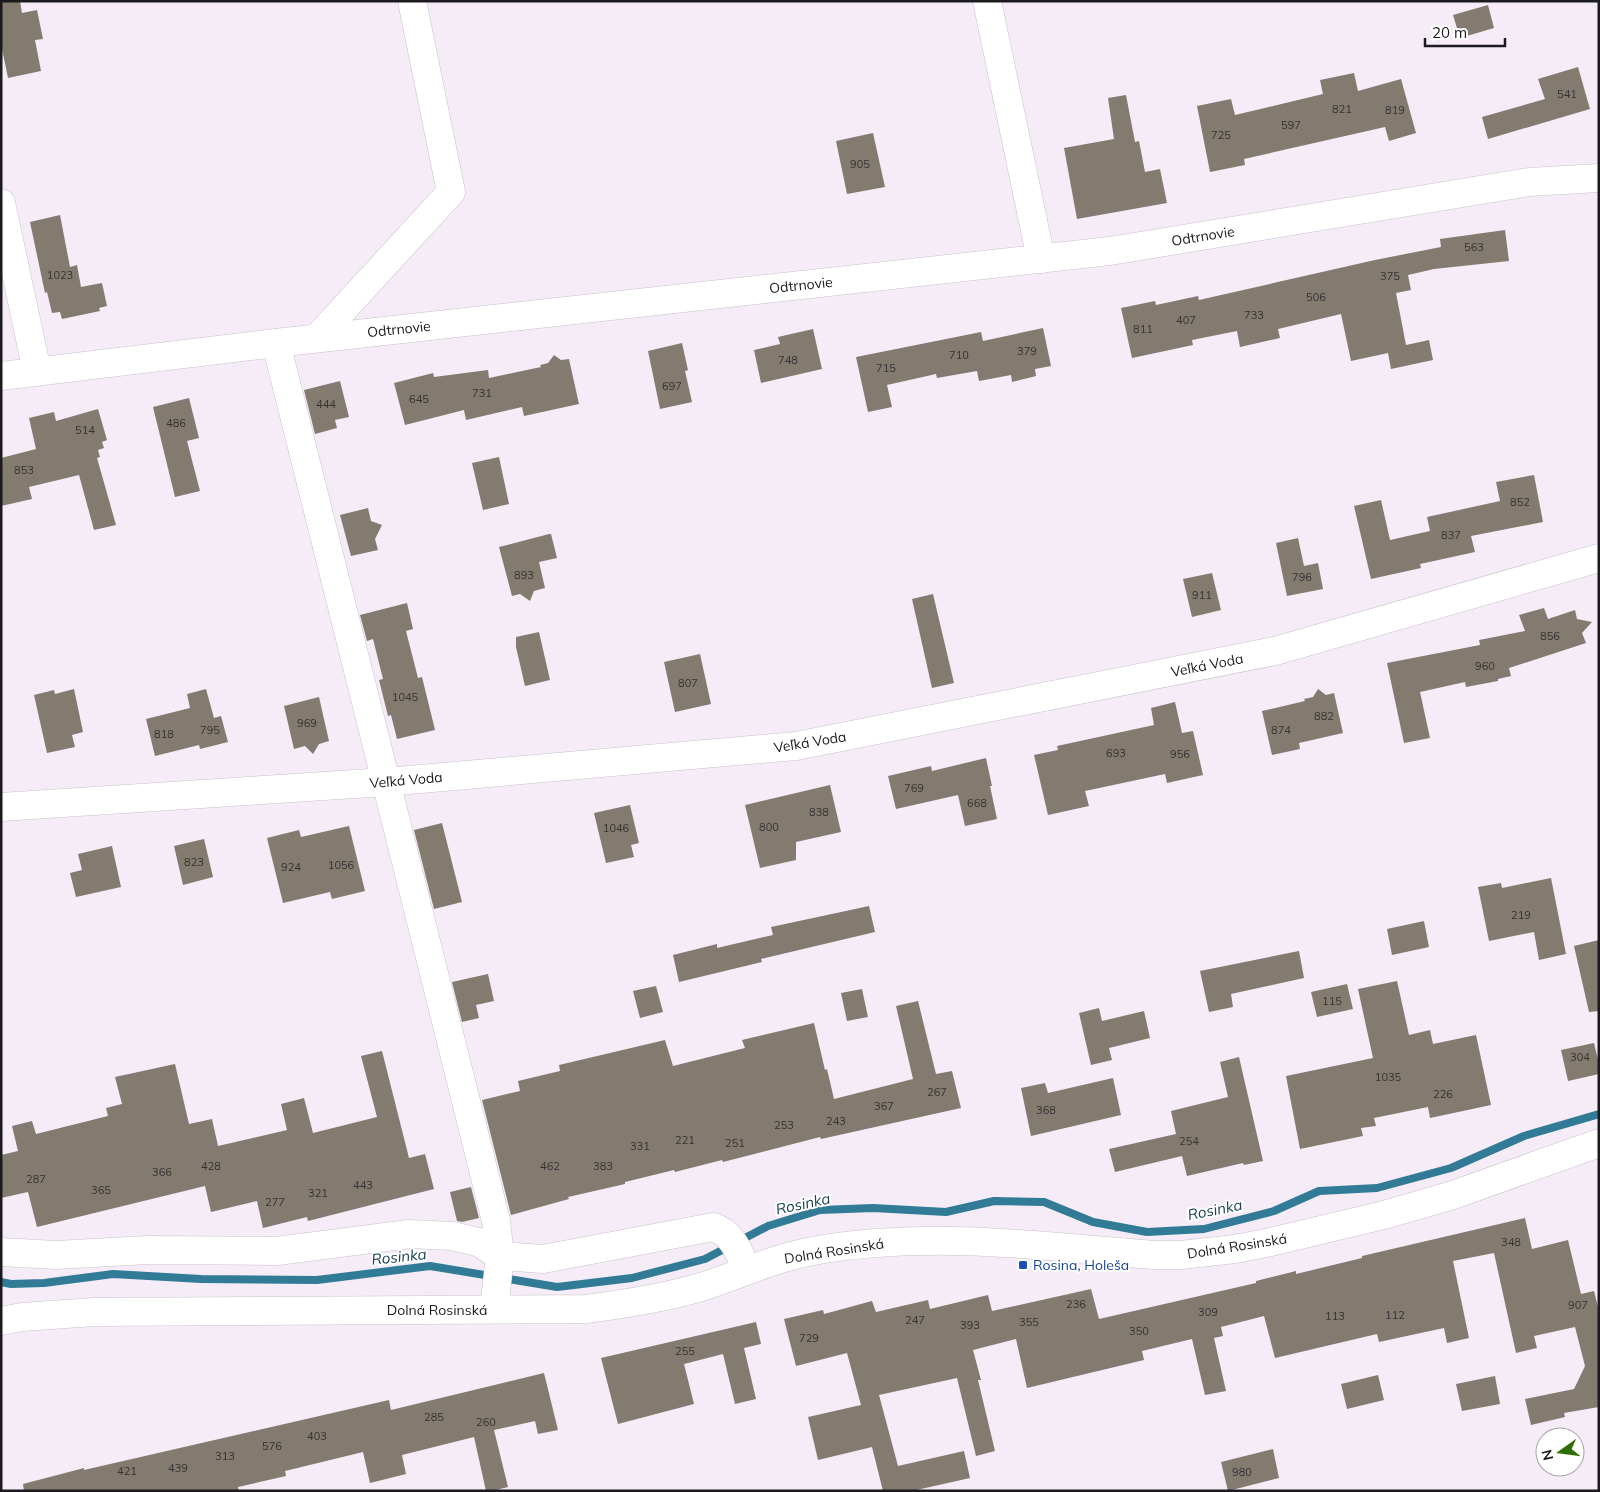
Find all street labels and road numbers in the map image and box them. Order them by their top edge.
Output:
street label: Odtrnovie [1170,222,1236,250]
street label: Odtrnovie [768,273,834,297]
street label: Odtrnovie [366,317,432,341]
street label: Veľká Voda [1169,649,1245,681]
street label: Veľká Voda [772,727,848,757]
street label: Veľká Voda [369,768,443,792]
street label: Dolná Rosinská [1186,1229,1288,1263]
street label: Dolná Rosinská [783,1234,885,1268]
street label: Dolná Rosinská [387,1301,487,1319]

